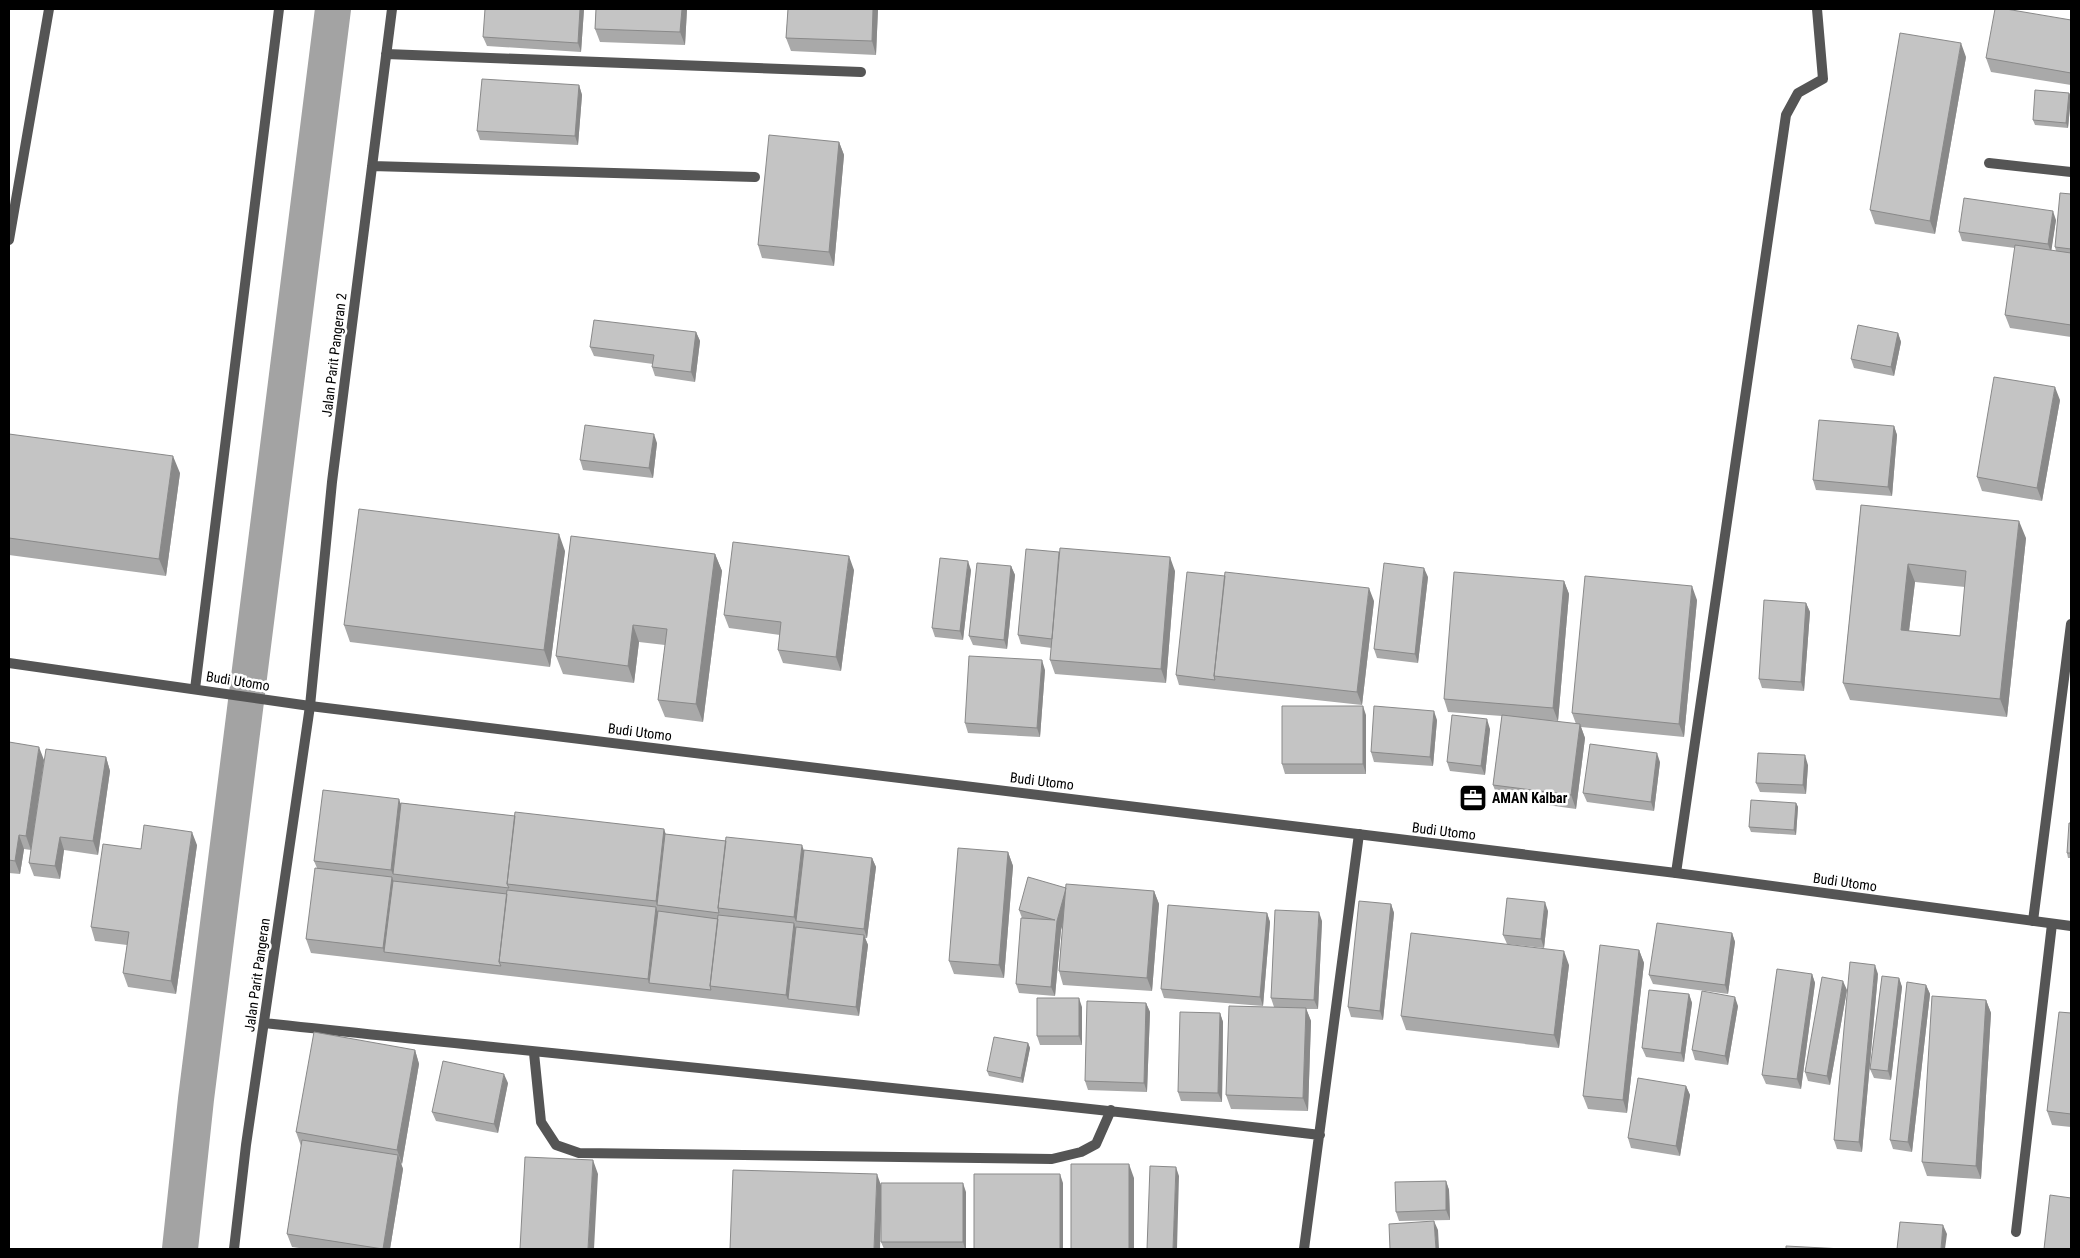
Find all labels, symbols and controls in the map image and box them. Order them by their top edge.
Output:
street label: Jalan Parit Pangeran 2 [318,292,350,418]
street label: Budi Utomo [205,668,271,694]
street label: Budi Utomo [607,720,673,744]
street label: Budi Utomo [1009,769,1075,793]
office icon: AMAN Kalbar [1458,783,1488,813]
place label: AMAN Kalbar [1492,790,1568,806]
street label: Budi Utomo [1411,819,1477,843]
street label: Budi Utomo [1812,870,1878,894]
street label: Jalan Parit Pangeran [241,917,273,1033]

